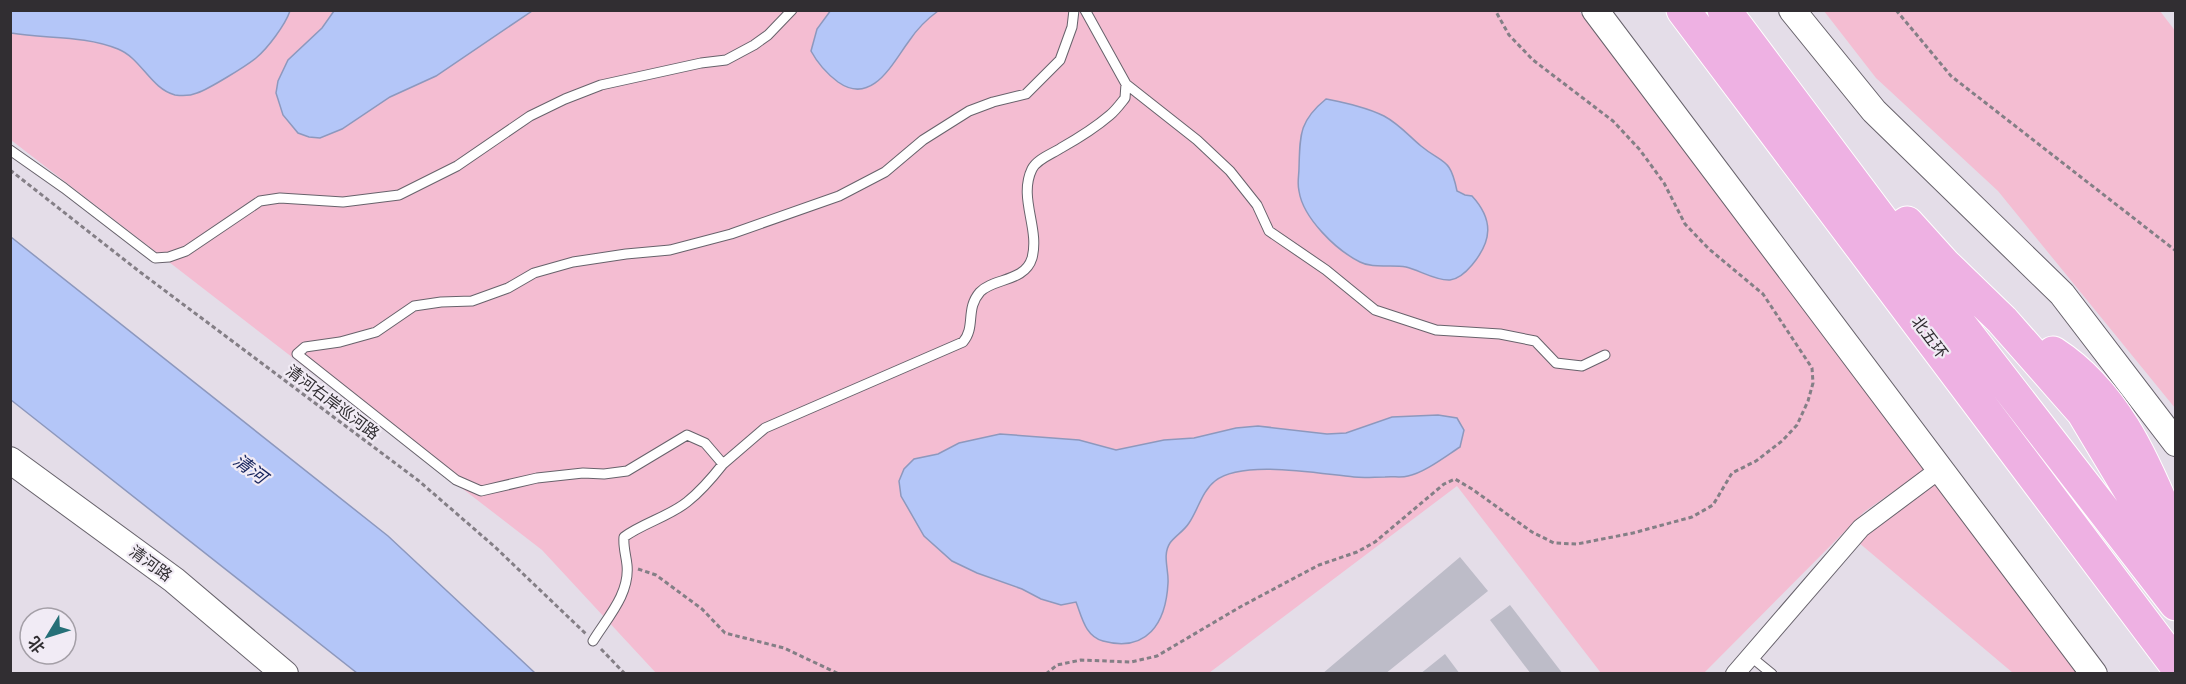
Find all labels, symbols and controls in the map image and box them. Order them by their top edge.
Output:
street label: 北五环 [1908,312,1952,362]
street label: 清河右岸巡河路 [282,361,383,444]
water label: 清河 [229,449,273,490]
street label: 清河路 [126,542,176,585]
north arrow [18,606,78,666]
text: 北 [24,633,49,657]

